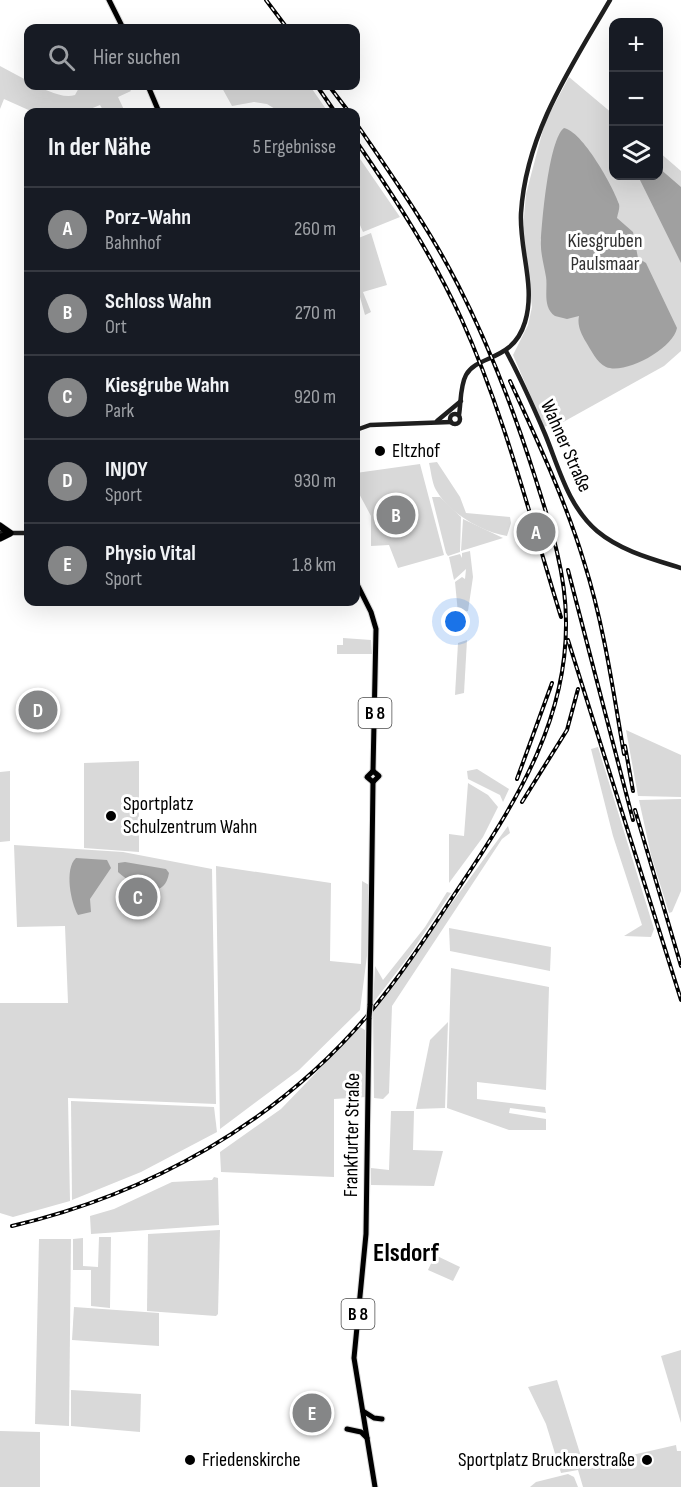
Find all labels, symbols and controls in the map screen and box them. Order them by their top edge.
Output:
map controls [609,18,663,180]
button: + [609,18,663,72]
search box [24,24,360,90]
icon: search [45,41,78,74]
text: Hier suchen [93,44,181,71]
button: − [609,72,663,126]
button: layers [609,126,663,180]
text: In der Nähe [48,132,151,163]
text: 5 Ergebnisse [253,135,336,159]
text: Porz-Wahn [105,204,191,231]
text: A [63,217,72,241]
text: 260 m [294,217,336,241]
park label: Kiesgruben Paulsmaar [568,229,642,276]
text: Bahnhof [105,231,161,255]
text: Schloss Wahn [105,288,212,315]
text: B [63,301,72,325]
text: 270 m [295,301,336,325]
text: Ort [105,315,127,339]
text: Kiesgrube Wahn [105,372,229,399]
text: C [62,385,73,409]
text: 920 m [294,385,336,409]
street label: Wahner Straße [535,396,597,496]
text: Park [105,399,134,423]
place label: Eltzhof [392,439,440,463]
marker: Eltzhof [373,444,387,458]
text: INJOY [105,456,148,483]
text: D [62,469,73,493]
text: 930 m [294,469,336,493]
text: Sport [105,483,142,507]
pin: B [376,492,416,538]
pin: A [516,510,556,554]
text: Physio Vital [105,540,196,567]
text: E [63,553,72,577]
text: 1.8 km [292,553,336,577]
text: Sport [105,567,142,591]
your location [441,607,470,636]
pin: D [18,688,57,732]
road number: B 8 [358,698,392,728]
place label: Sportplatz Schulzentrum Wahn [123,792,257,839]
marker: Sportplatz Schulzentrum Wahn [104,809,118,823]
pin: C [118,874,158,920]
street label: Frankfurter Straße [339,1073,365,1197]
district label: Elsdorf [373,1238,440,1269]
road number: B 8 [342,1299,374,1329]
pin: E [292,1390,332,1436]
place label: Friedenskirche [202,1448,301,1472]
place label: Sportplatz Brucknerstraße [458,1448,635,1472]
marker: Friedenskirche [183,1453,197,1467]
marker: Sportplatz Brucknerstraße [640,1453,654,1467]

